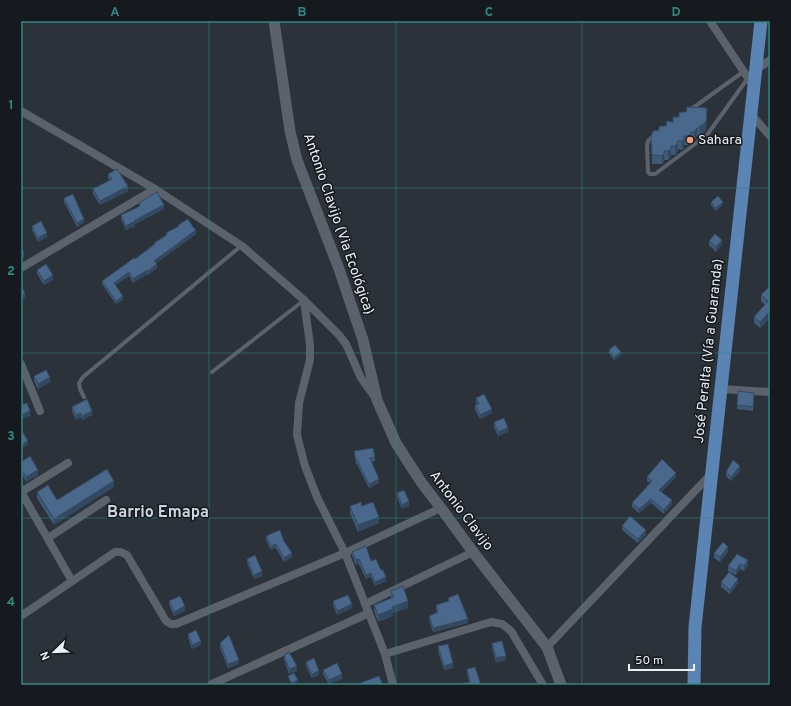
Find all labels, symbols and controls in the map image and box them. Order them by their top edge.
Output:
text: A [110,5,120,21]
text: B [298,5,307,21]
text: C [485,5,493,21]
text: D [671,5,681,21]
text: 1 [8,98,14,114]
street label: Antonio Clavijo (Via Ecológica) [299,131,377,317]
place label: Sahara [698,132,742,149]
marker: Sahara [685,135,695,145]
street label: José Peralta (Vía a Guaranda) [691,258,727,444]
text: 2 [7,264,15,280]
text: 3 [7,429,15,445]
street label: Antonio Clavijo [426,468,497,554]
district label: Barrio Emapa [107,503,209,523]
text: 4 [7,595,15,611]
north arrow [34,632,74,672]
scale bar [629,646,694,672]
text: N [38,649,54,662]
text: 50 m [635,653,663,669]

